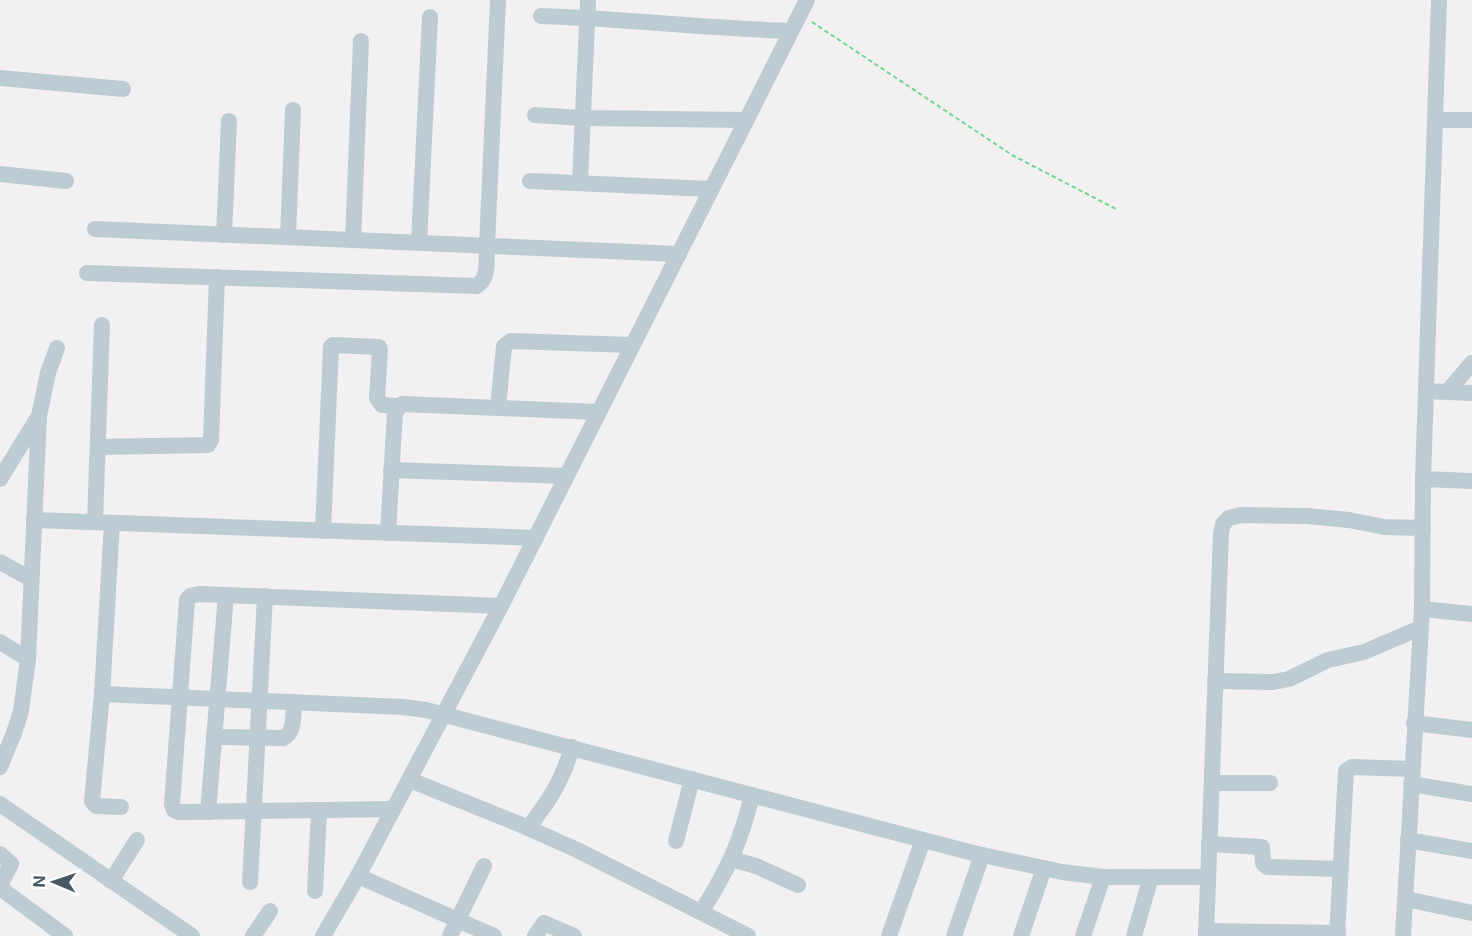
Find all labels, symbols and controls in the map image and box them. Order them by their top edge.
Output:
north arrow [24,852,84,912]
text: N [29,875,49,888]

